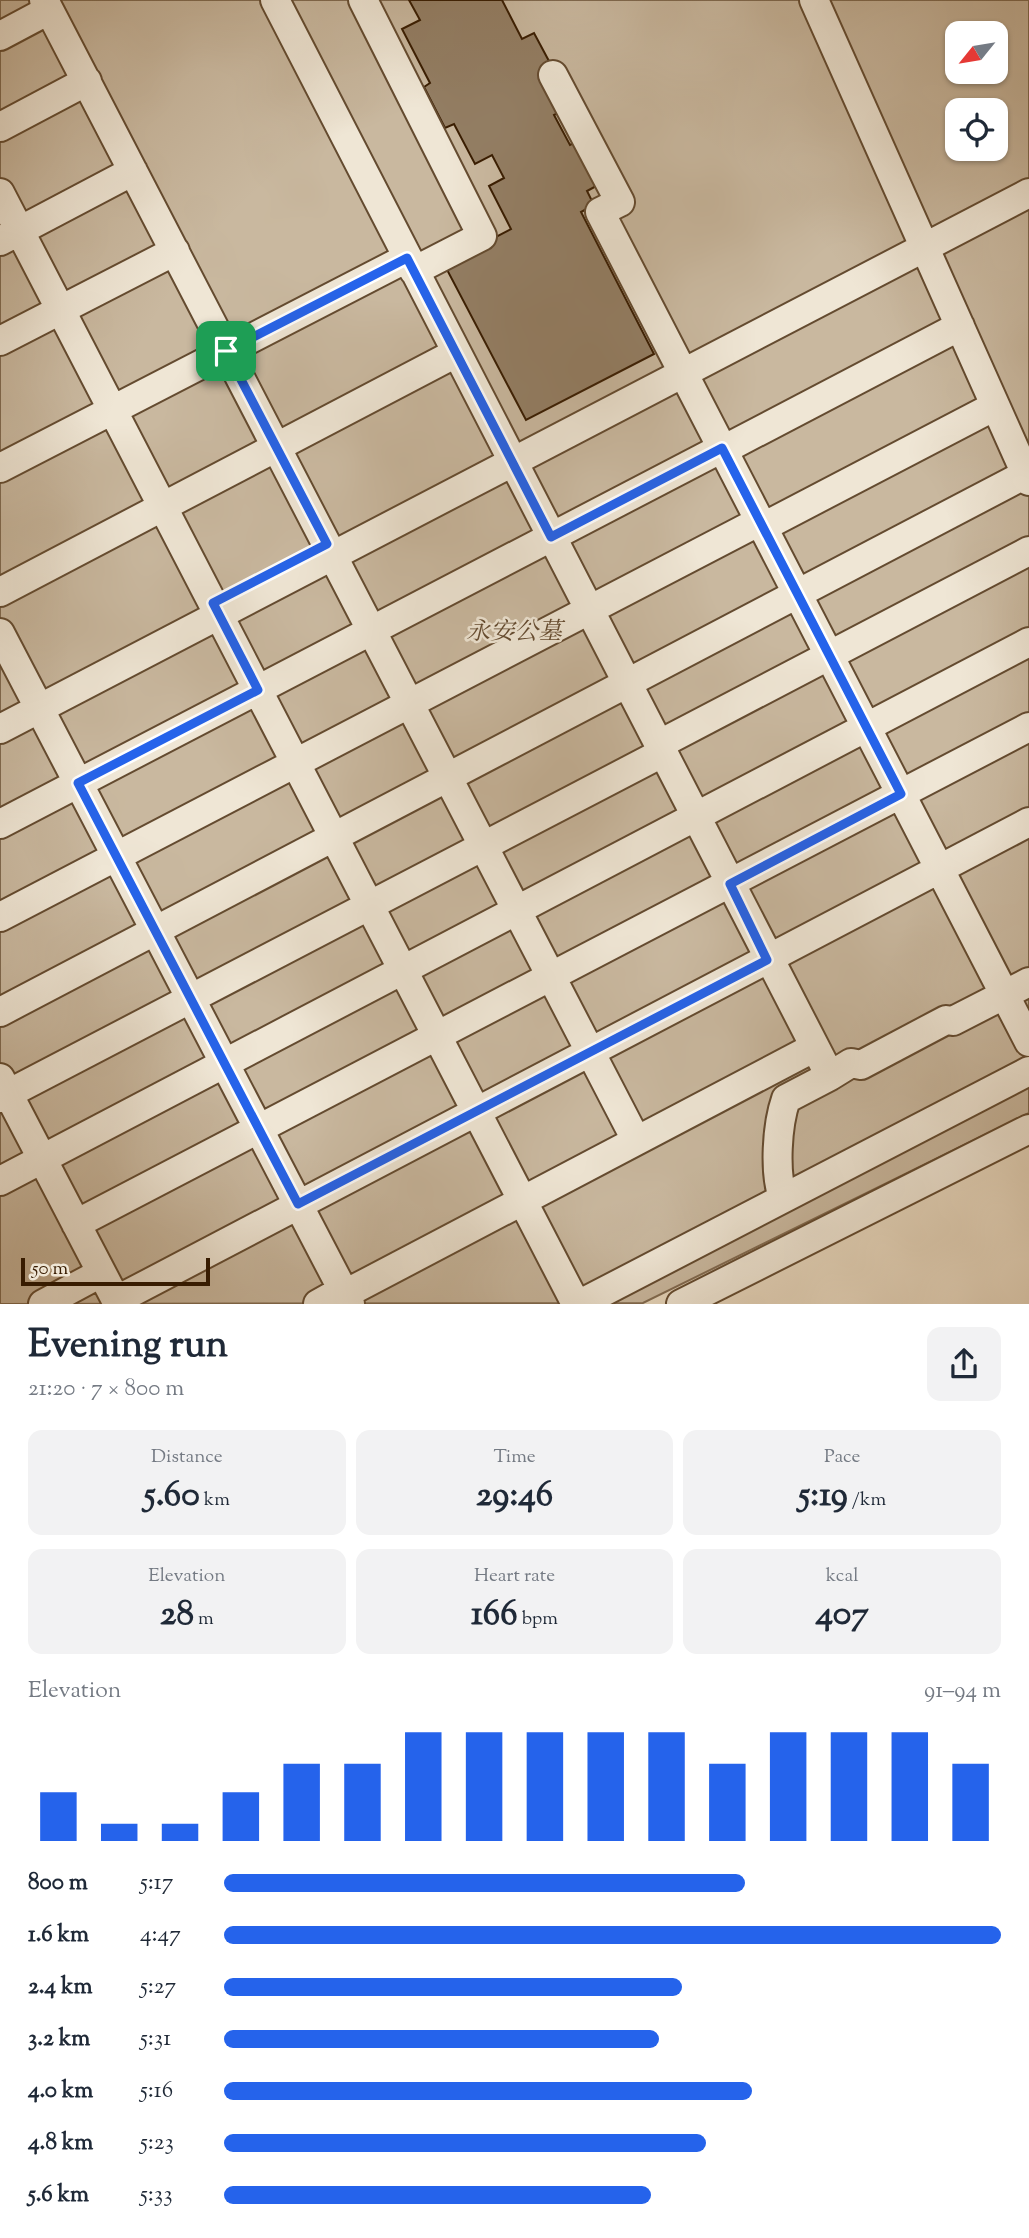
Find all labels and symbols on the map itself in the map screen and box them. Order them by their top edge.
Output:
north arrow [945,21,1008,84]
pin [196,321,256,381]
park label: 永安公墓 [466,616,566,650]
scale bar [21,1254,210,1286]

